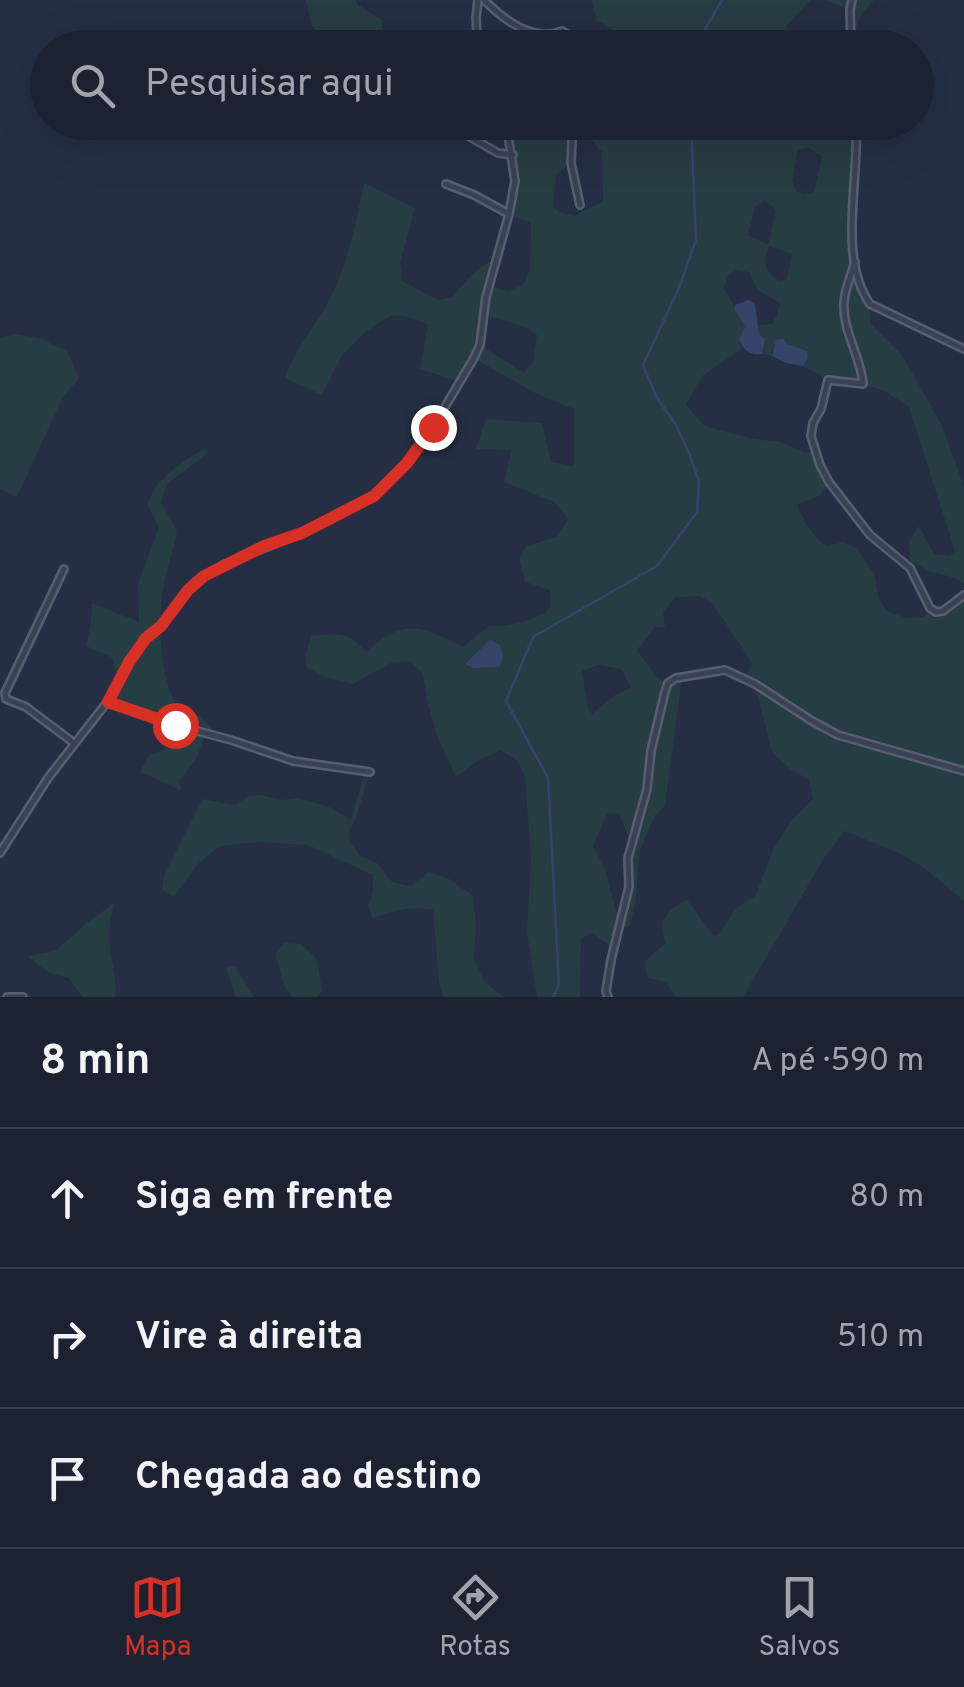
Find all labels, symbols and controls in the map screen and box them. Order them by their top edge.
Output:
search box [30,30,934,140]
icon: search [65,58,120,113]
text: Pesquisar aqui [145,61,394,110]
route end [411,405,457,451]
route start [153,703,199,749]
text: 8 min [40,1036,150,1089]
text: A pé · 590 m [752,1042,924,1082]
icon: ahead [40,1171,95,1226]
text: Siga em frente [135,1174,394,1223]
text: 80 m [850,1178,924,1218]
icon: right [40,1311,95,1366]
text: Vire à direita [135,1314,363,1363]
text: 510 m [837,1318,924,1358]
icon: arrive [40,1451,95,1506]
text: Chegada ao destino [135,1454,482,1503]
tab: Mapa [124,1570,192,1666]
tab: Rotas [439,1570,511,1666]
tab: Salvos [759,1570,840,1666]

